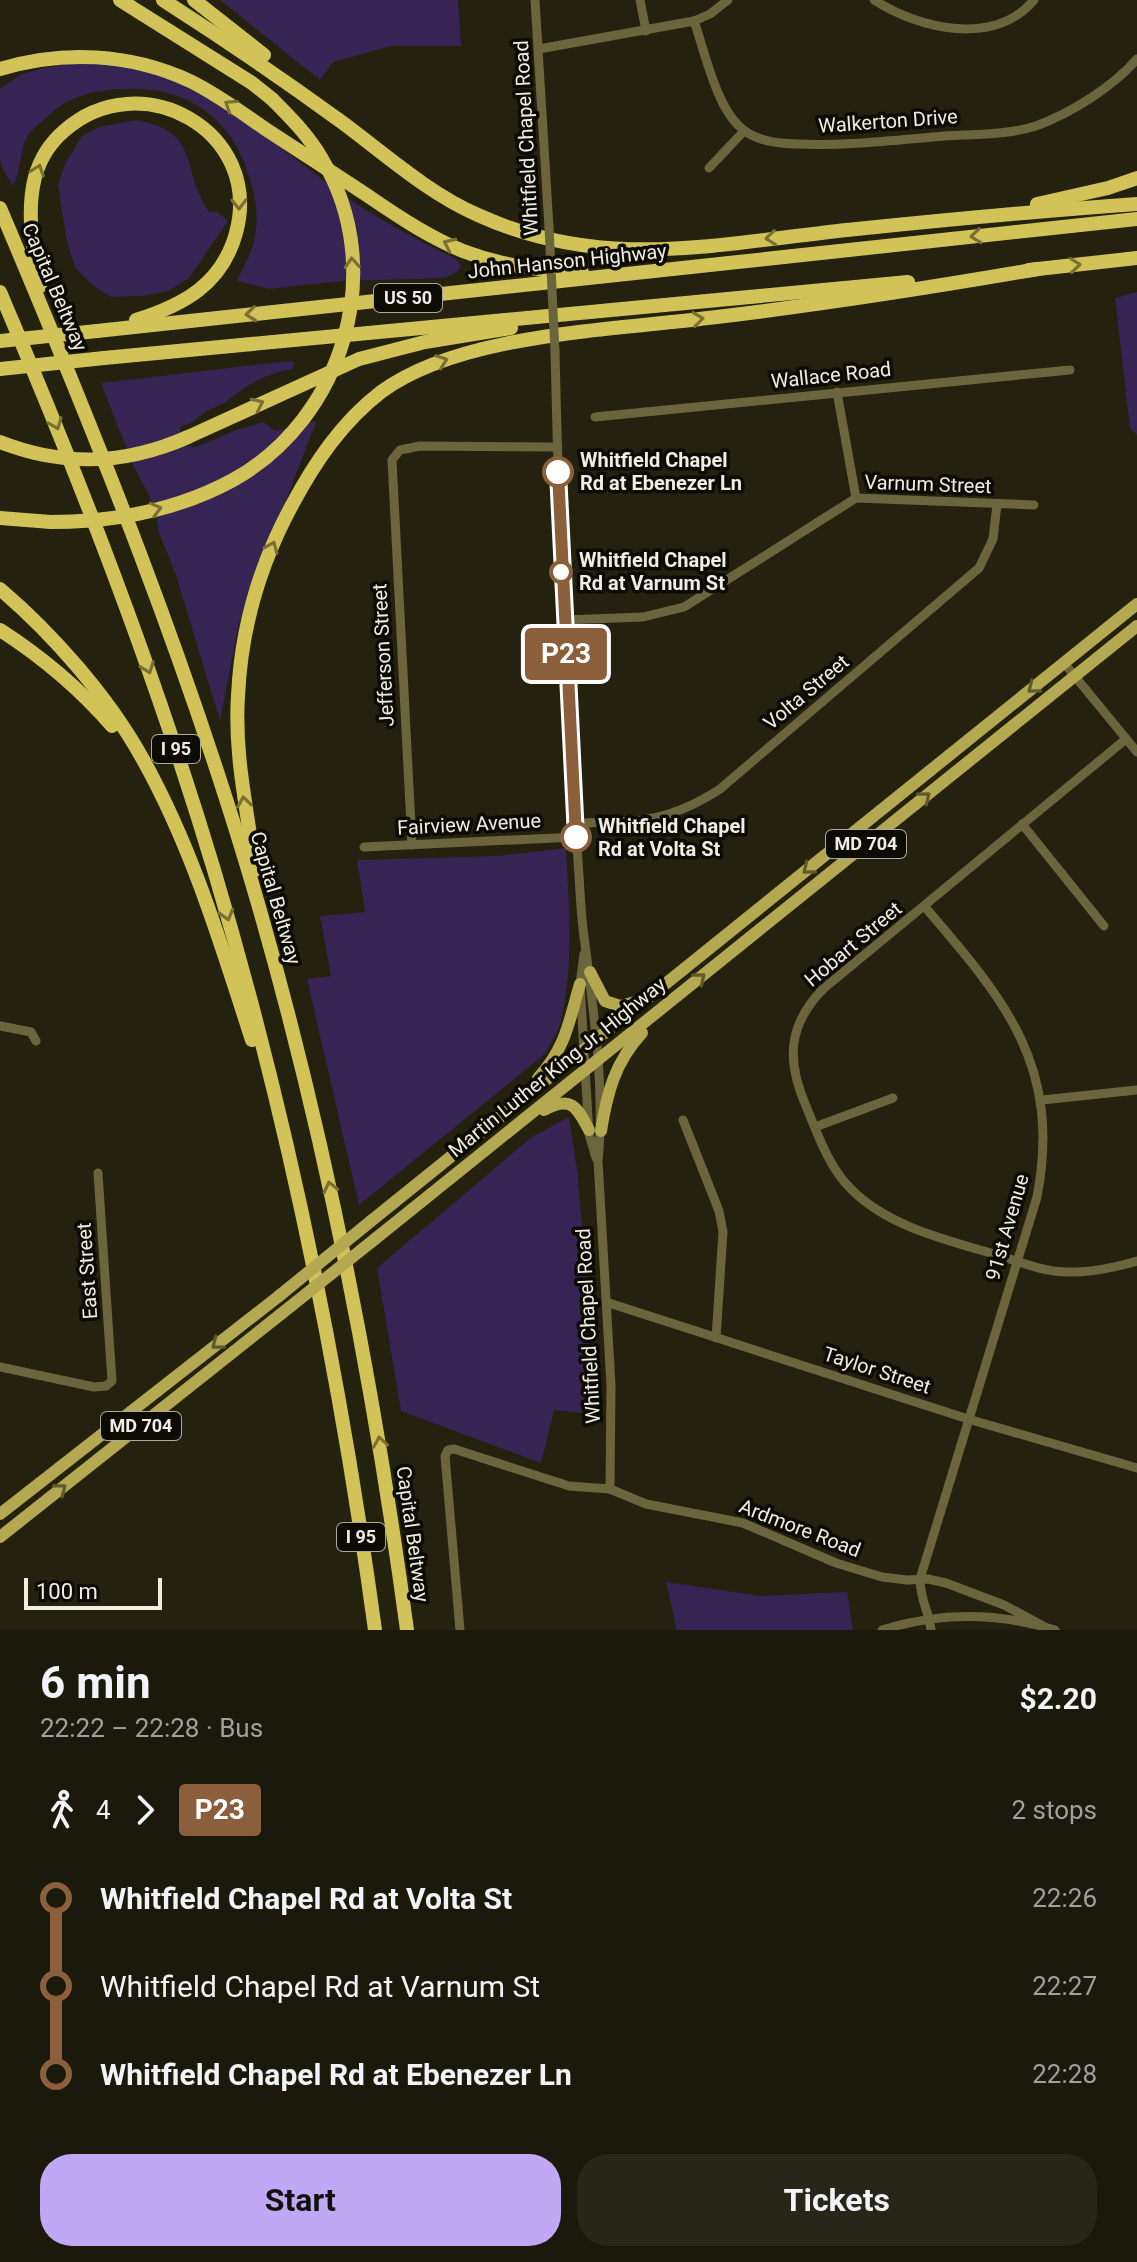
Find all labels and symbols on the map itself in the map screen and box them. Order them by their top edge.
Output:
street label: Whitfield Chapel Road [509,40,543,236]
one-way arrow [224,100,238,115]
street label: Walkerton Drive [817,104,959,138]
one-way arrow [29,164,45,178]
one-way arrow [230,198,248,211]
street label: Capital Beltway [17,219,93,355]
one-way arrow [969,228,982,245]
one-way arrow [764,230,777,247]
one-way arrow [443,238,457,254]
street label: John Hanson Highway [466,239,668,283]
one-way arrow [344,256,361,269]
one-way arrow [1068,257,1081,274]
road number: US 50 [374,284,442,312]
one-way arrow [244,306,257,323]
one-way arrow [692,311,705,328]
one-way arrow [434,354,448,371]
street label: Wallace Road [770,357,892,393]
one-way arrow [250,398,265,414]
one-way arrow [46,416,62,431]
place label: Whitfield Chapel Rd at Ebenezer Ln [580,448,742,495]
marker: Whitfield Chapel Rd at Ebenezer Ln [543,457,573,487]
street label: Varnum Street [864,470,992,498]
one-way arrow [148,502,162,519]
one-way arrow [263,541,279,555]
place label: Whitfield Chapel Rd at Varnum St [579,548,727,595]
marker: Whitfield Chapel Rd at Varnum St [550,561,572,583]
street label: Jefferson Street [367,583,399,727]
line badge: P23 [520,628,612,680]
street label: Volta Street [759,649,853,735]
one-way arrow [138,660,155,674]
one-way arrow [1028,678,1042,693]
road number: I 95 [152,735,200,763]
one-way arrow [916,792,930,807]
one-way arrow [236,795,253,808]
street label: Fairview Avenue [396,808,542,840]
place label: Whitfield Chapel Rd at Volta St [598,814,746,861]
marker: Whitfield Chapel Rd at Volta St [561,822,591,852]
street label: Capital Beltway [246,829,307,968]
road number: MD 704 [826,830,906,858]
one-way arrow [802,859,817,873]
street label: Hobart Street [800,896,906,992]
one-way arrow [217,908,234,922]
street label: Martin Luther King Jr. Highway [444,972,671,1162]
one-way arrow [691,973,706,987]
street label: 91st Avenue [980,1171,1034,1283]
one-way arrow [322,1181,339,1194]
street label: East Street [72,1222,102,1320]
street label: Whitfield Chapel Road [571,1228,605,1424]
one-way arrow [212,1334,226,1349]
street label: Taylor Street [820,1341,934,1399]
road number: MD 704 [101,1412,181,1440]
one-way arrow [372,1435,389,1449]
street label: Capital Beltway [392,1465,434,1604]
one-way arrow [52,1484,66,1499]
street label: Ardmore Road [736,1494,864,1562]
road number: I 95 [337,1523,385,1551]
scale bar [24,1574,162,1610]

